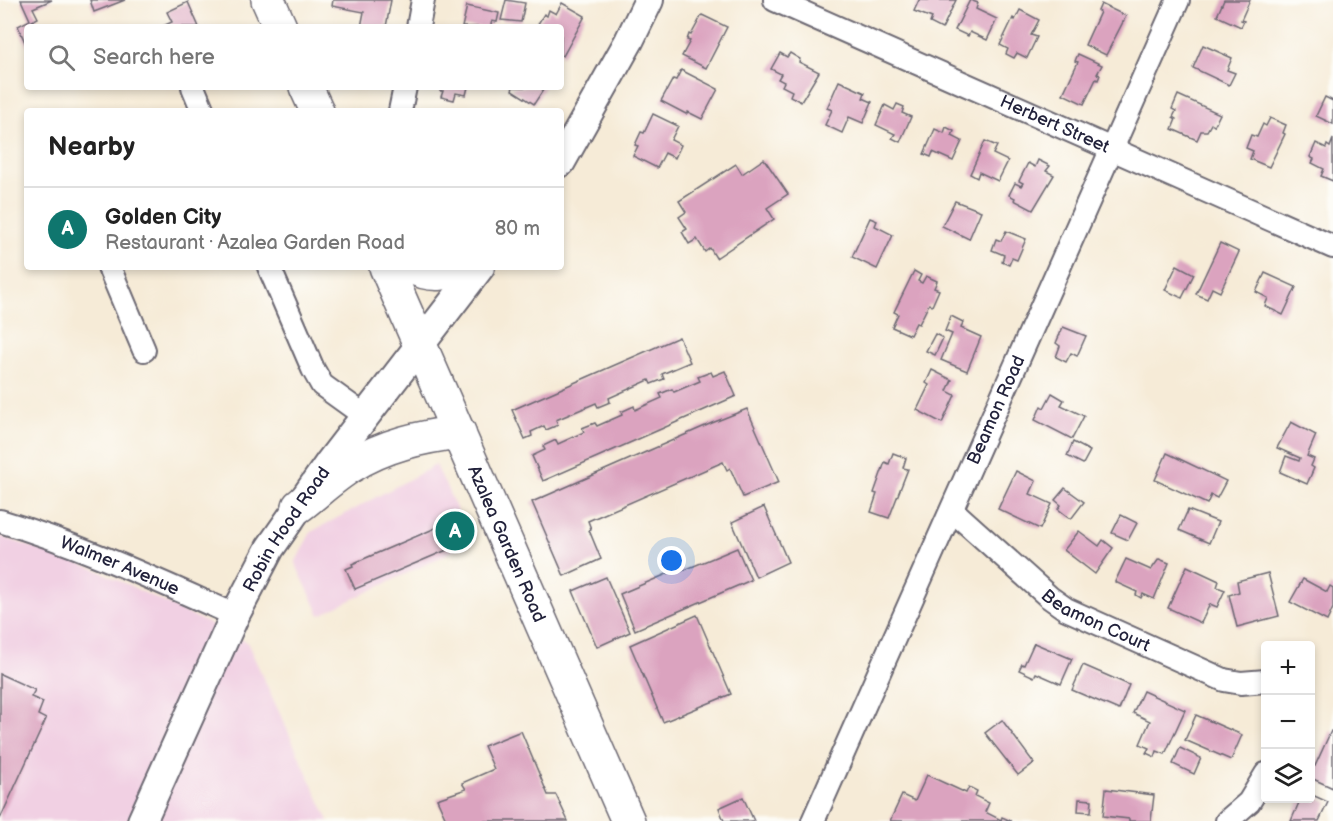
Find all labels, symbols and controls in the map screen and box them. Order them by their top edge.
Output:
search box [24,24,564,90]
icon: search [45,41,78,74]
text: Search here [93,44,215,71]
street label: Herbert Street [997,91,1113,158]
text: Nearby [48,132,135,163]
text: Golden City [105,204,221,231]
text: A [61,217,74,241]
text: 80 m [495,217,540,241]
text: Restaurant · Azalea Garden Road [105,231,405,255]
street label: Beamon Road [963,352,1030,468]
street label: Azalea Garden Road [463,462,550,625]
street label: Robin Hood Road [239,463,334,596]
pin: A [436,508,474,554]
street label: Walmer Avenue [57,532,183,600]
your location [657,546,686,575]
street label: Beamon Court [1037,585,1154,657]
map controls [1261,641,1315,803]
button: + [1261,641,1315,695]
button: − [1261,695,1315,749]
button: layers [1261,749,1315,803]

